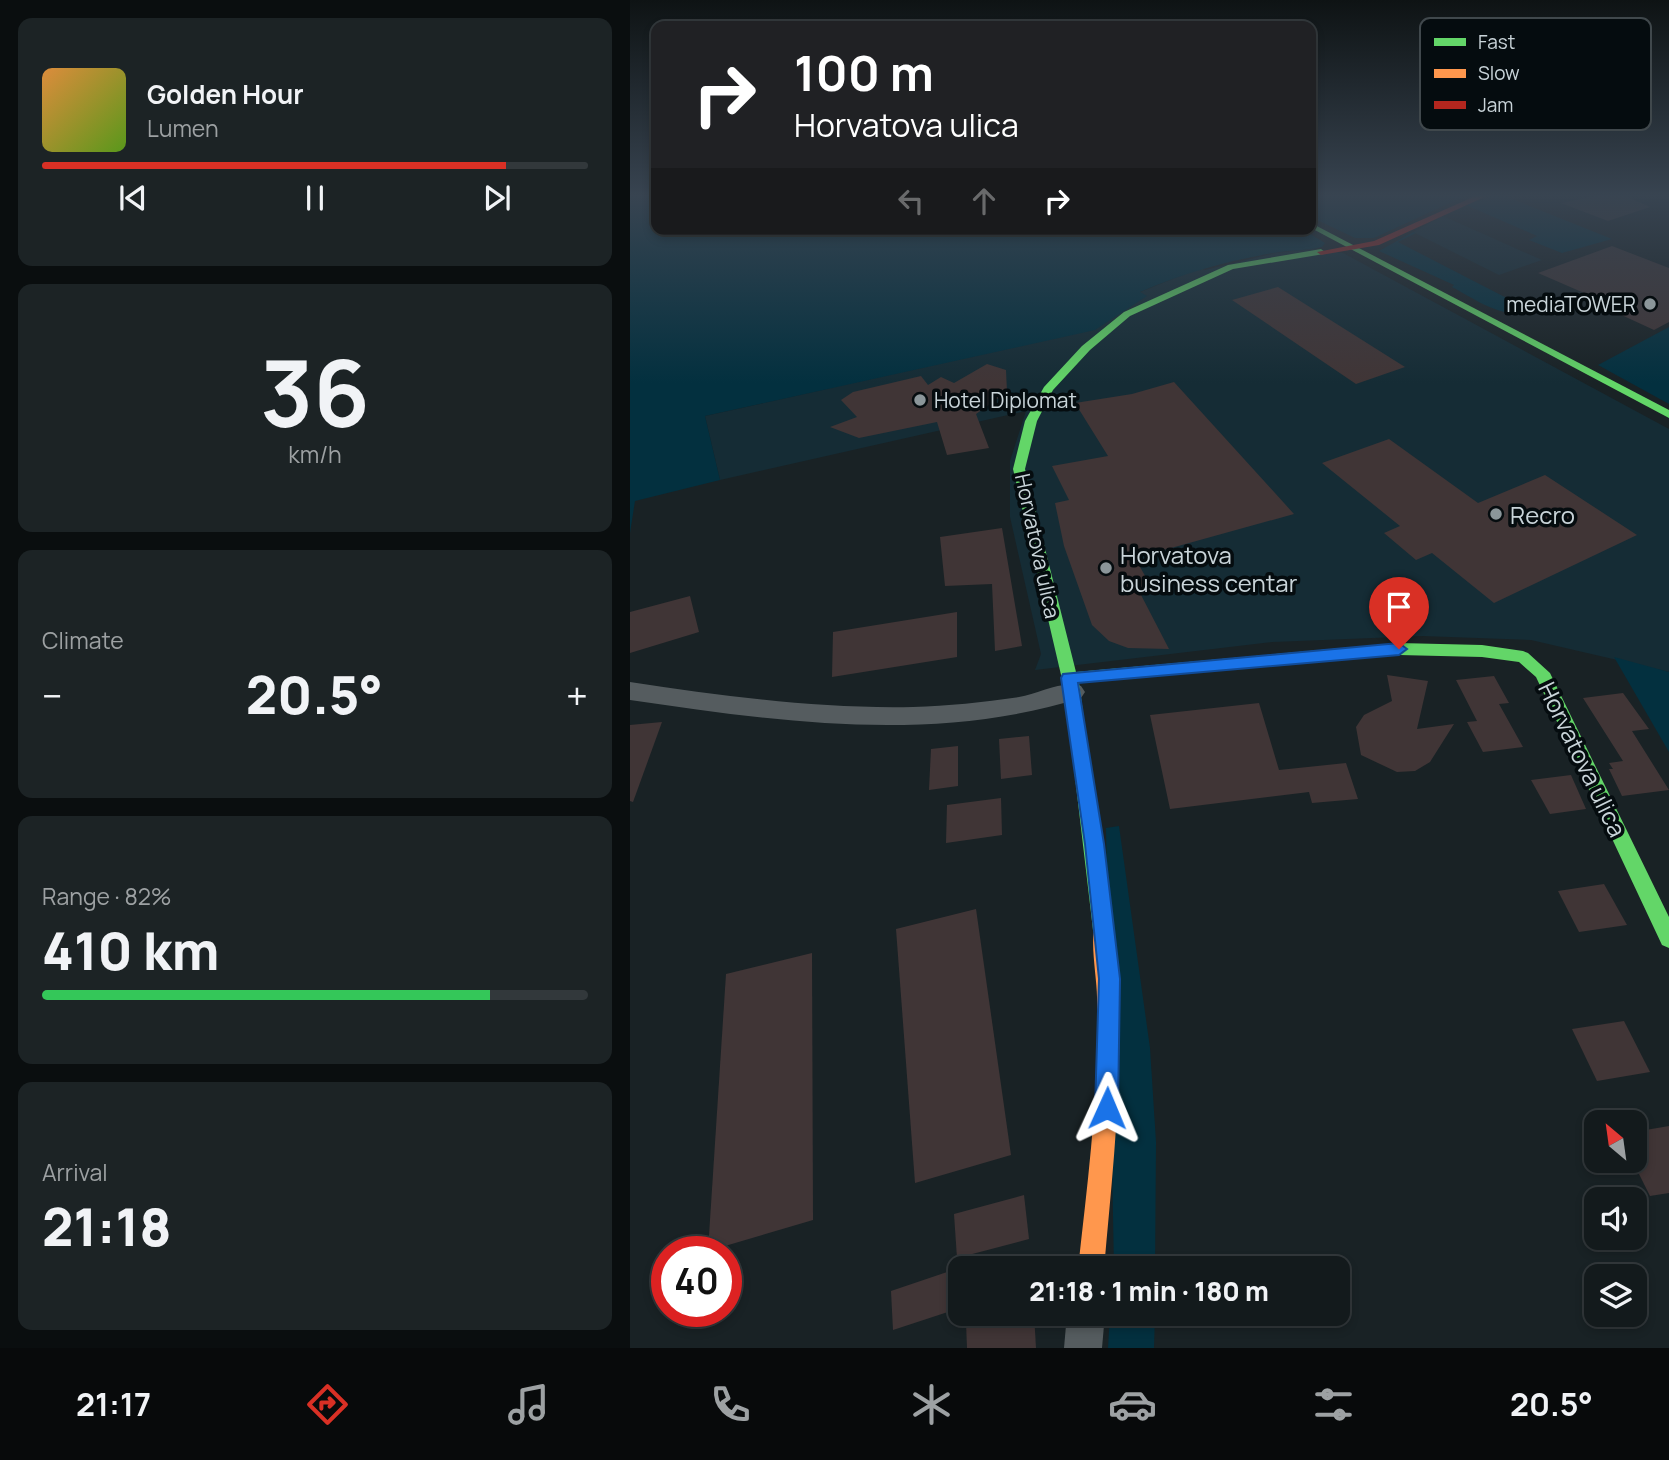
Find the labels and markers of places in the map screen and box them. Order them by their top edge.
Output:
place label: mediaTOWER [1506,290,1636,318]
marker: mediaTOWER [1642,296,1658,312]
place label: Hotel Diplomat [934,386,1077,414]
marker: Hotel Diplomat [912,392,928,408]
place label: Recro [1510,498,1575,531]
marker: Recro [1488,506,1504,522]
place label: Horvatova business centar [1120,538,1298,599]
marker: Horvatova business centar [1098,560,1114,576]
pin [1369,577,1429,649]

